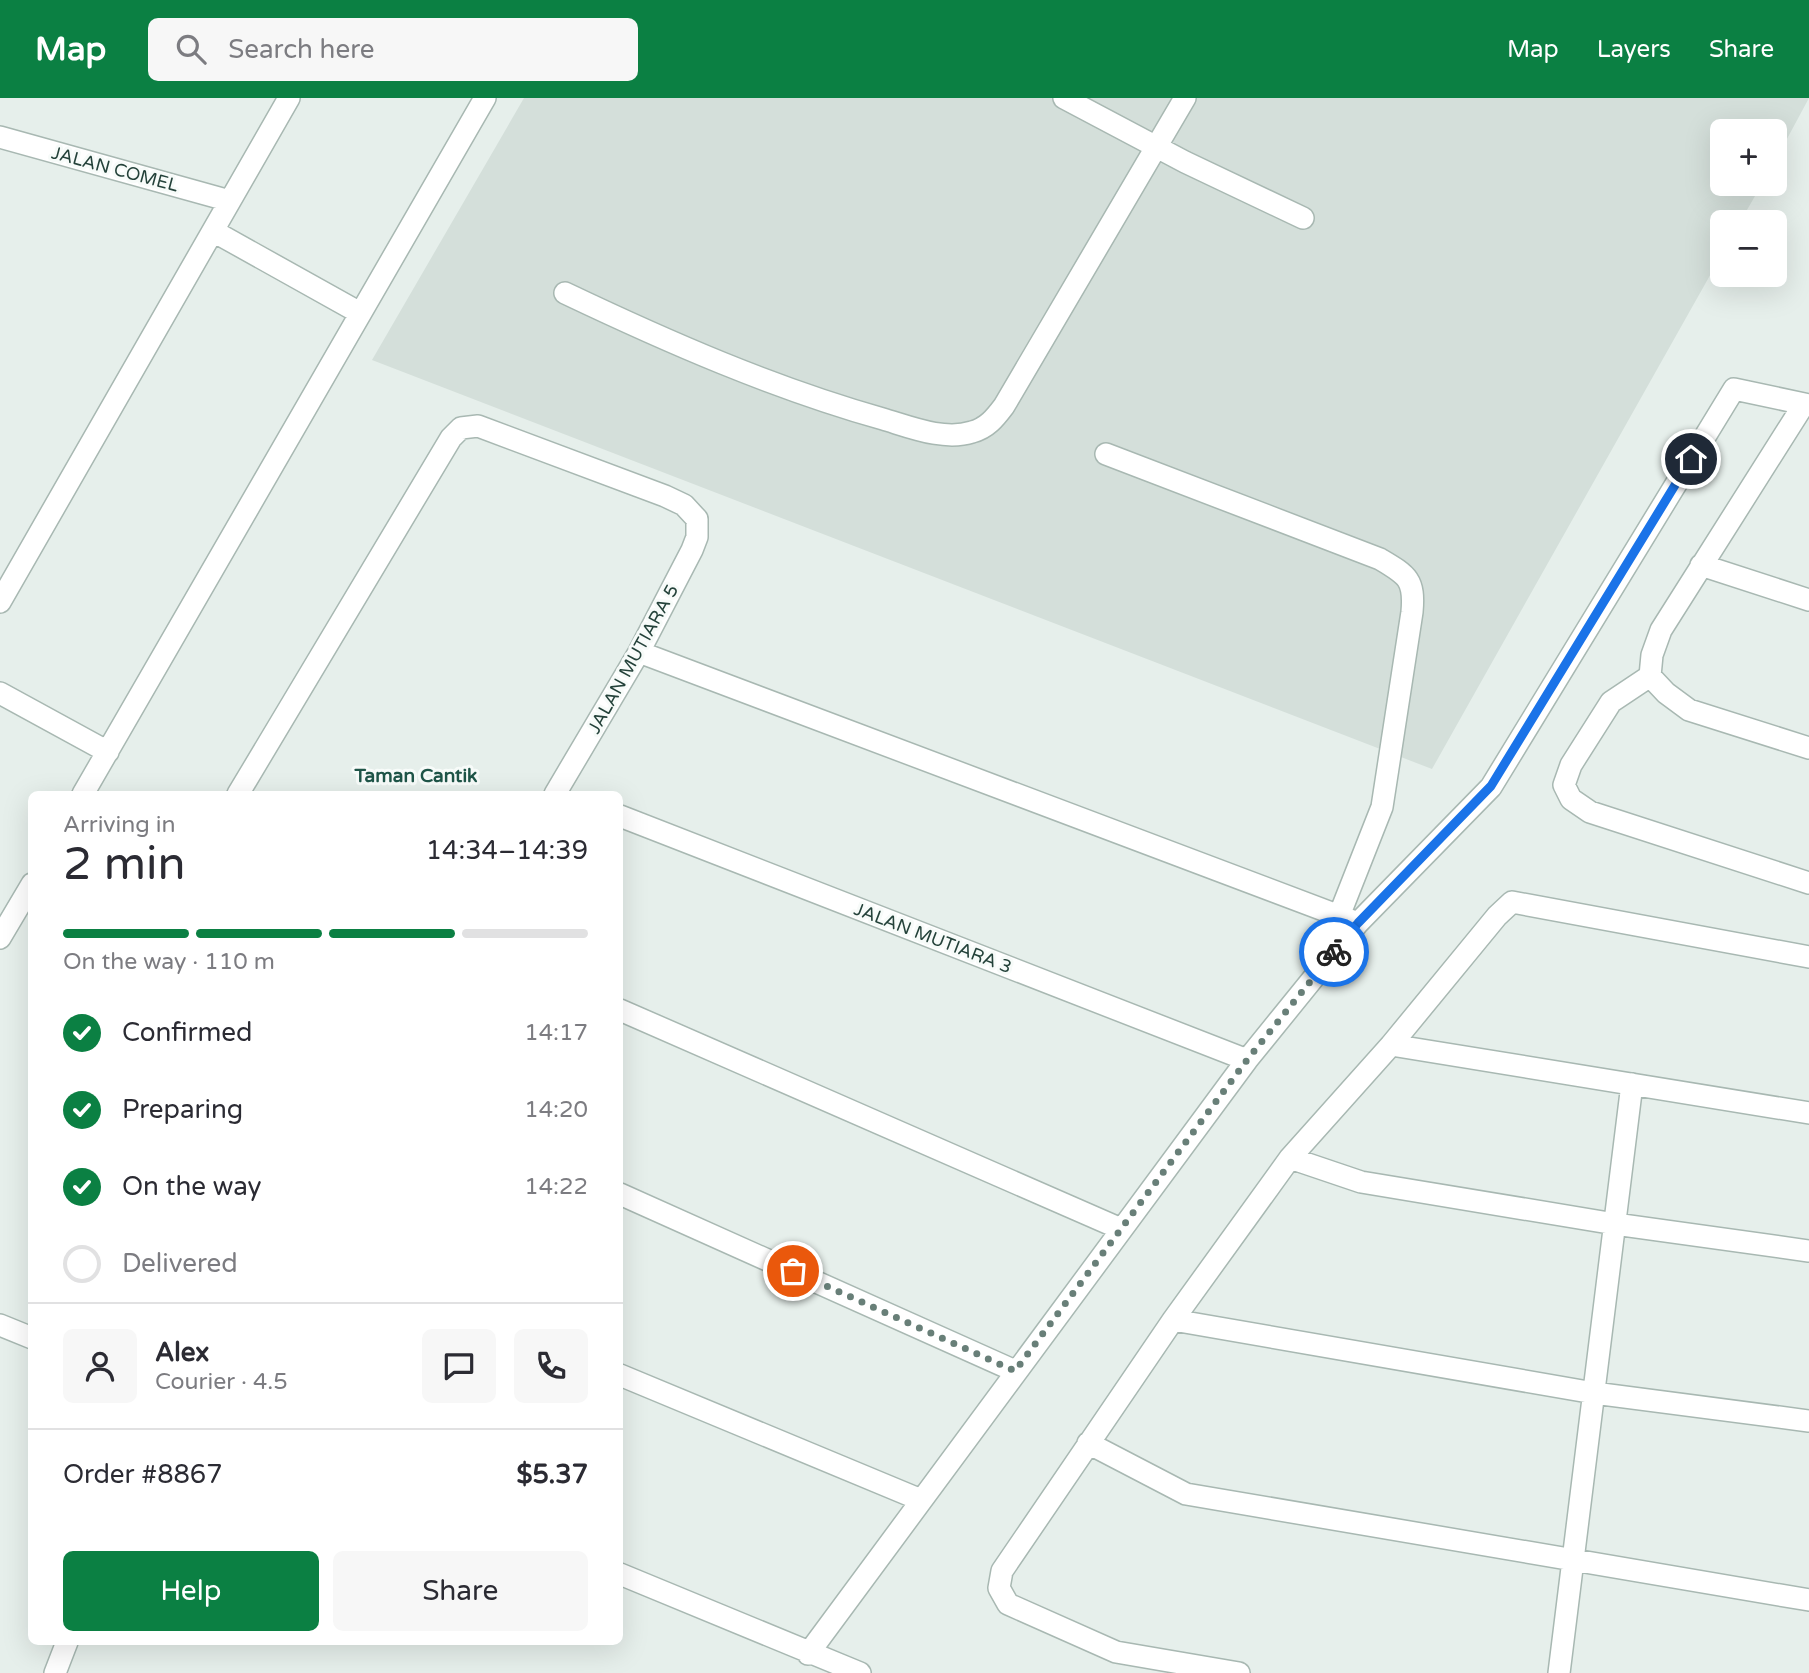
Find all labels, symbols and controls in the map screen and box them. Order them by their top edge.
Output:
search box [148,18,638,81]
text: Map [35,30,106,69]
icon: search [172,30,210,68]
text: Search here [228,34,374,65]
text: Map [1507,35,1559,64]
text: Layers [1597,35,1671,64]
text: Share [1709,35,1774,64]
map controls [1710,119,1787,287]
button: + [1710,119,1787,196]
street label: JALAN COMEL [49,141,181,197]
button: − [1710,210,1787,287]
pin [1661,429,1721,489]
icon: home [1672,440,1710,478]
street label: JALAN MUTIARA 5 [583,581,683,737]
district label: Taman Cantik [354,765,478,787]
text: Arriving in [63,811,176,839]
text: 14:34–14:39 [426,835,588,866]
text: 2 min [63,837,186,892]
street label: JALAN MUTIARA 3 [851,898,1015,978]
courier [1299,917,1369,987]
icon: bike [1315,933,1353,971]
text: On the way · 110 m [63,948,275,976]
icon: check [63,1014,101,1052]
text: Confirmed [122,1017,252,1048]
text: 14:17 [524,1019,588,1047]
icon: check [63,1091,101,1129]
text: Preparing [122,1094,243,1125]
text: 14:20 [524,1096,588,1124]
icon: check [63,1168,101,1206]
text: On the way [122,1171,262,1202]
text: 14:22 [524,1173,588,1201]
pin [763,1241,823,1301]
text: Delivered [122,1248,238,1279]
icon: bag [774,1252,812,1290]
button: person [63,1329,137,1403]
button: chat [422,1329,496,1403]
button: phone [514,1329,588,1403]
text: Alex [155,1337,209,1368]
text: Courier · 4.5 [155,1368,288,1396]
text: Order #8867 [63,1459,223,1490]
text: $5.37 [516,1459,588,1490]
button: Help [63,1551,319,1631]
button: Share [333,1551,588,1631]

